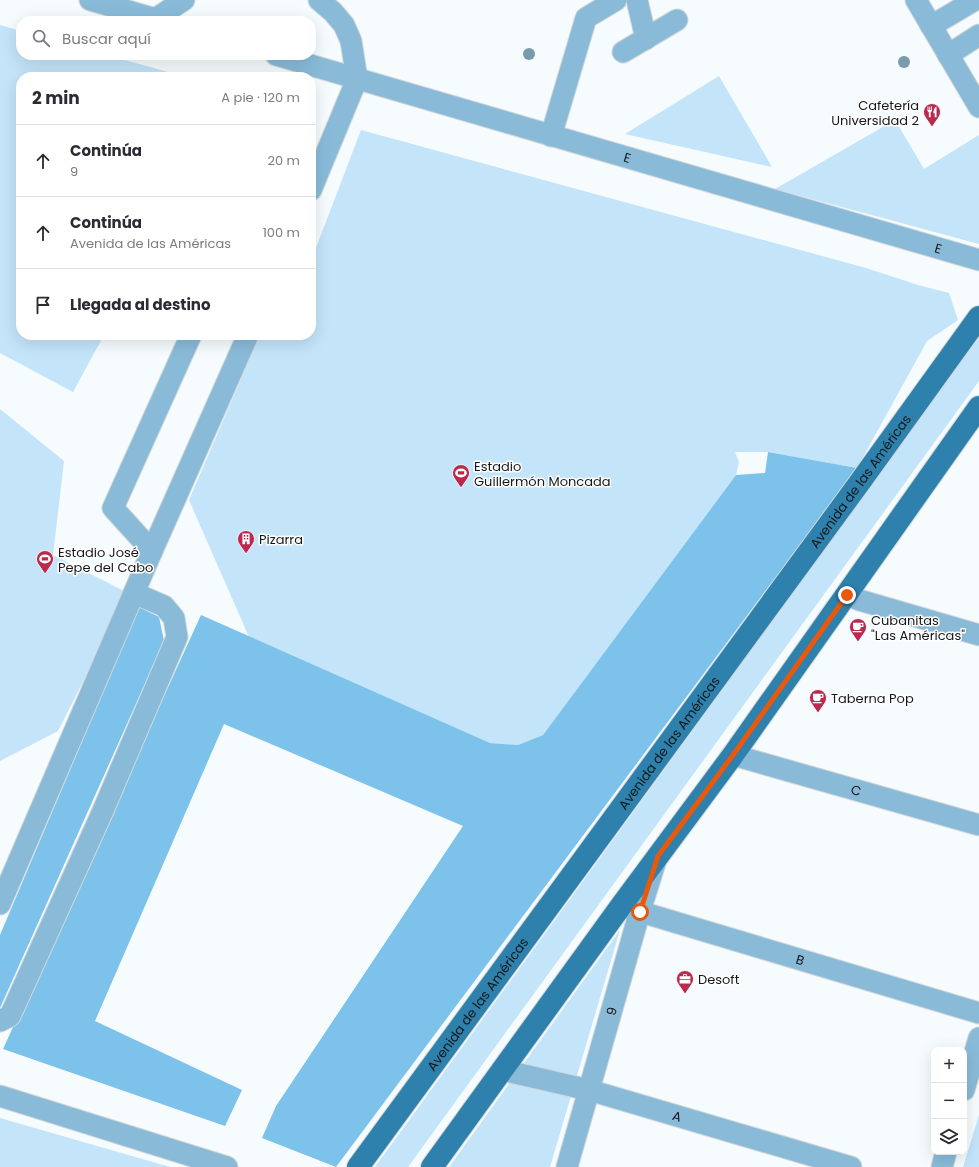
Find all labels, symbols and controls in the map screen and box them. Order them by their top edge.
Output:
search box [16,16,316,60]
icon: search [30,27,52,49]
text: Buscar aquí [62,28,151,49]
text: 2 min [32,86,80,110]
text: A pie · 120 m [221,88,300,107]
place label: Cafetería Universidad 2 [831,96,919,130]
restaurant icon: Cafetería Universidad 2 [922,102,942,127]
text: Continúa [70,140,142,161]
street label: E [621,148,633,168]
icon: ahead [32,150,54,172]
text: 20 m [267,151,300,170]
text: 9 [70,162,78,181]
text: Continúa [70,212,142,233]
icon: ahead [32,222,54,244]
text: 100 m [263,223,300,242]
text: Avenida de las Américas [70,234,231,253]
street label: E [932,239,944,259]
icon: arrive [32,294,54,316]
text: Llegada al destino [70,294,211,315]
street label: Avenida de las Américas [806,411,916,552]
place label: Estadio Guillermón Moncada [474,457,611,491]
sports icon: Estadio Guillermón Moncada [451,463,471,488]
building icon: Pizarra [236,529,256,554]
place label: Pizarra [259,530,303,549]
place label: Estadio José Pepe del Cabo [58,543,153,577]
sports icon: Estadio José Pepe del Cabo [35,549,55,574]
route end [838,586,856,604]
place label: Cubanitas "Las Américas" [871,611,965,645]
cafe icon: Cubanitas "Las Américas" [848,617,868,642]
street label: Avenida de las Américas [614,672,725,814]
cafe icon: Taberna Pop [808,688,828,713]
place label: Taberna Pop [831,689,914,708]
street label: C [849,780,863,801]
route start [631,903,649,921]
street label: Avenida de las Américas [423,934,533,1075]
street label: B [793,950,807,970]
office icon: Desoft [675,969,695,994]
place label: Desoft [698,970,740,989]
street label: 9 [602,1005,622,1018]
map controls [931,1047,967,1155]
button: + [931,1047,967,1083]
button: − [931,1083,967,1119]
street label: A [670,1106,684,1127]
button: layers [931,1119,967,1155]

